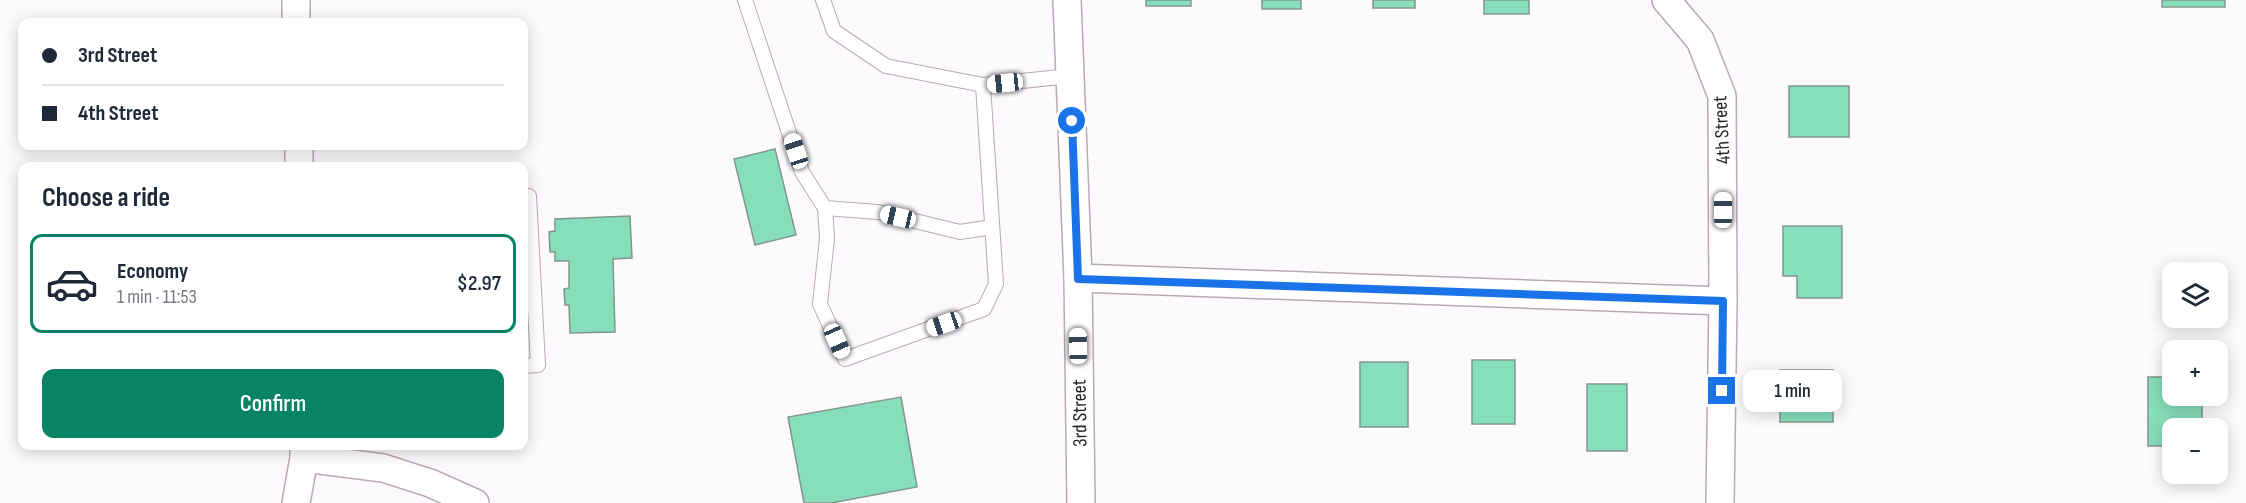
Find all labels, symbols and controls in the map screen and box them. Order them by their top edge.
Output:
text: 3rd Street [78,42,157,69]
car [986,72,1024,94]
street label: 4th Street [1708,95,1736,165]
text: 4th Street [78,100,159,127]
route start [1058,107,1085,134]
car [782,131,810,171]
text: Choose a ride [42,182,170,214]
car [1714,192,1732,228]
car [878,204,918,230]
icon: car [45,257,99,311]
text: Economy [117,258,188,285]
map controls [2162,262,2228,484]
button: layers [2162,262,2228,328]
text: $2.97 [457,270,501,297]
text: 1 min · 11:53 [117,285,197,309]
car [924,310,964,338]
car [821,321,853,361]
car [1069,328,1087,364]
button: + [2162,340,2228,406]
button: Confirm [42,369,504,438]
callout: 1 min [1743,370,1842,412]
route end [1708,377,1735,404]
street label: 3rd Street [1067,379,1093,447]
text: 1 min [1774,379,1811,403]
button: − [2162,418,2228,484]

